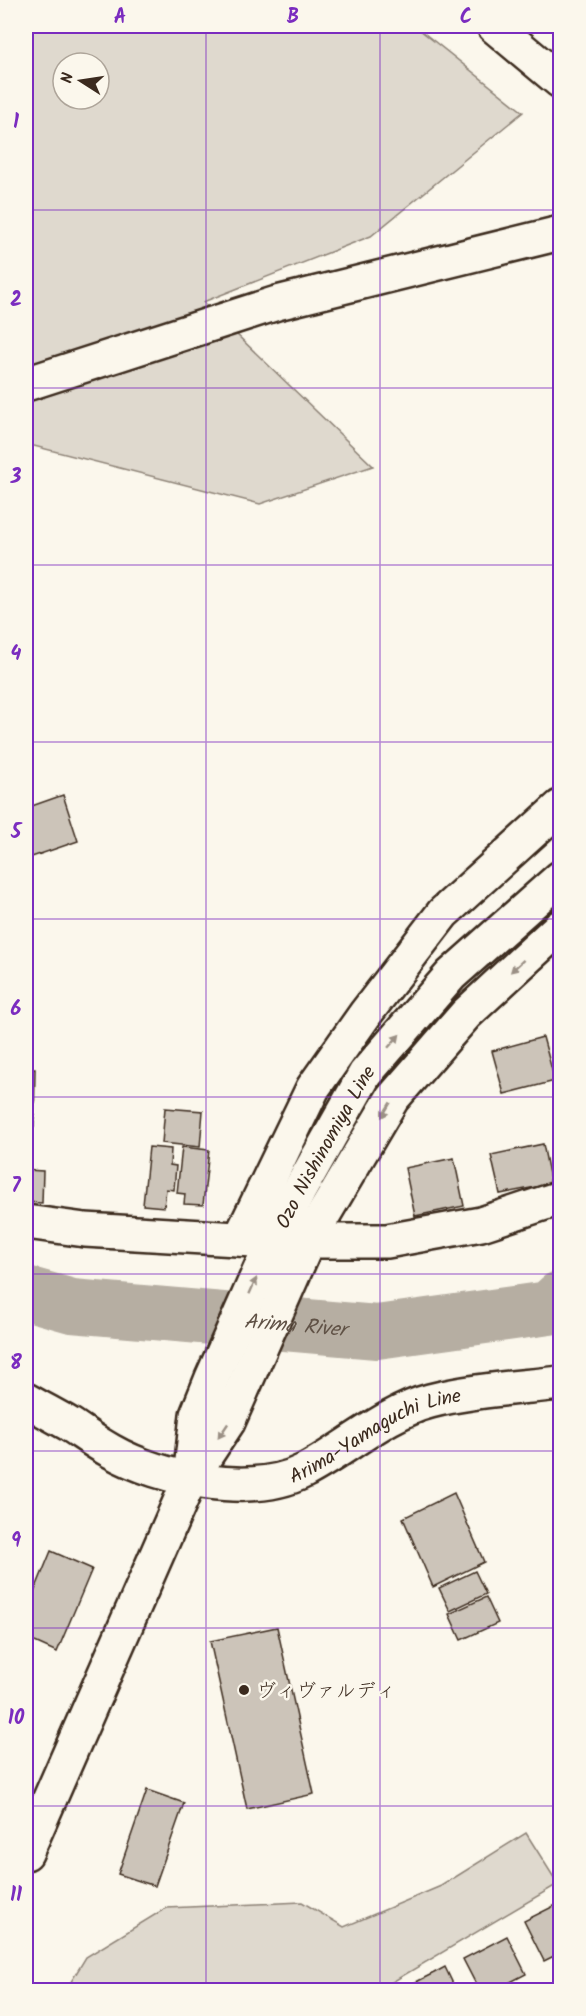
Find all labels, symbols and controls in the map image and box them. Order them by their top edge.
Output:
text: A [114,2,126,34]
text: B [287,2,299,34]
text: C [460,2,472,34]
north arrow [51,51,111,111]
text: N [55,71,81,86]
text: 1 [13,107,19,139]
text: 2 [10,285,22,317]
text: 3 [10,462,22,494]
text: 4 [11,639,22,671]
text: 5 [10,817,23,849]
one-way arrow [509,959,524,973]
text: 6 [11,994,22,1026]
one-way arrow [387,1034,400,1049]
street label: Ozo Nishinomiya Line [268,1058,384,1235]
one-way arrow [380,1102,391,1118]
text: 7 [11,1171,21,1203]
one-way arrow [248,1276,258,1294]
water label: Arima River [243,1306,352,1348]
text: 8 [10,1348,22,1380]
street label: Arima-Yamaguchi Line [285,1381,464,1494]
one-way arrow [217,1423,228,1439]
text: 9 [11,1526,21,1558]
place label: ヴィヴァルディ [256,1676,396,1708]
marker: ヴィヴァルディ [237,1683,251,1697]
text: 10 [8,1703,25,1735]
text: 11 [10,1880,22,1912]

